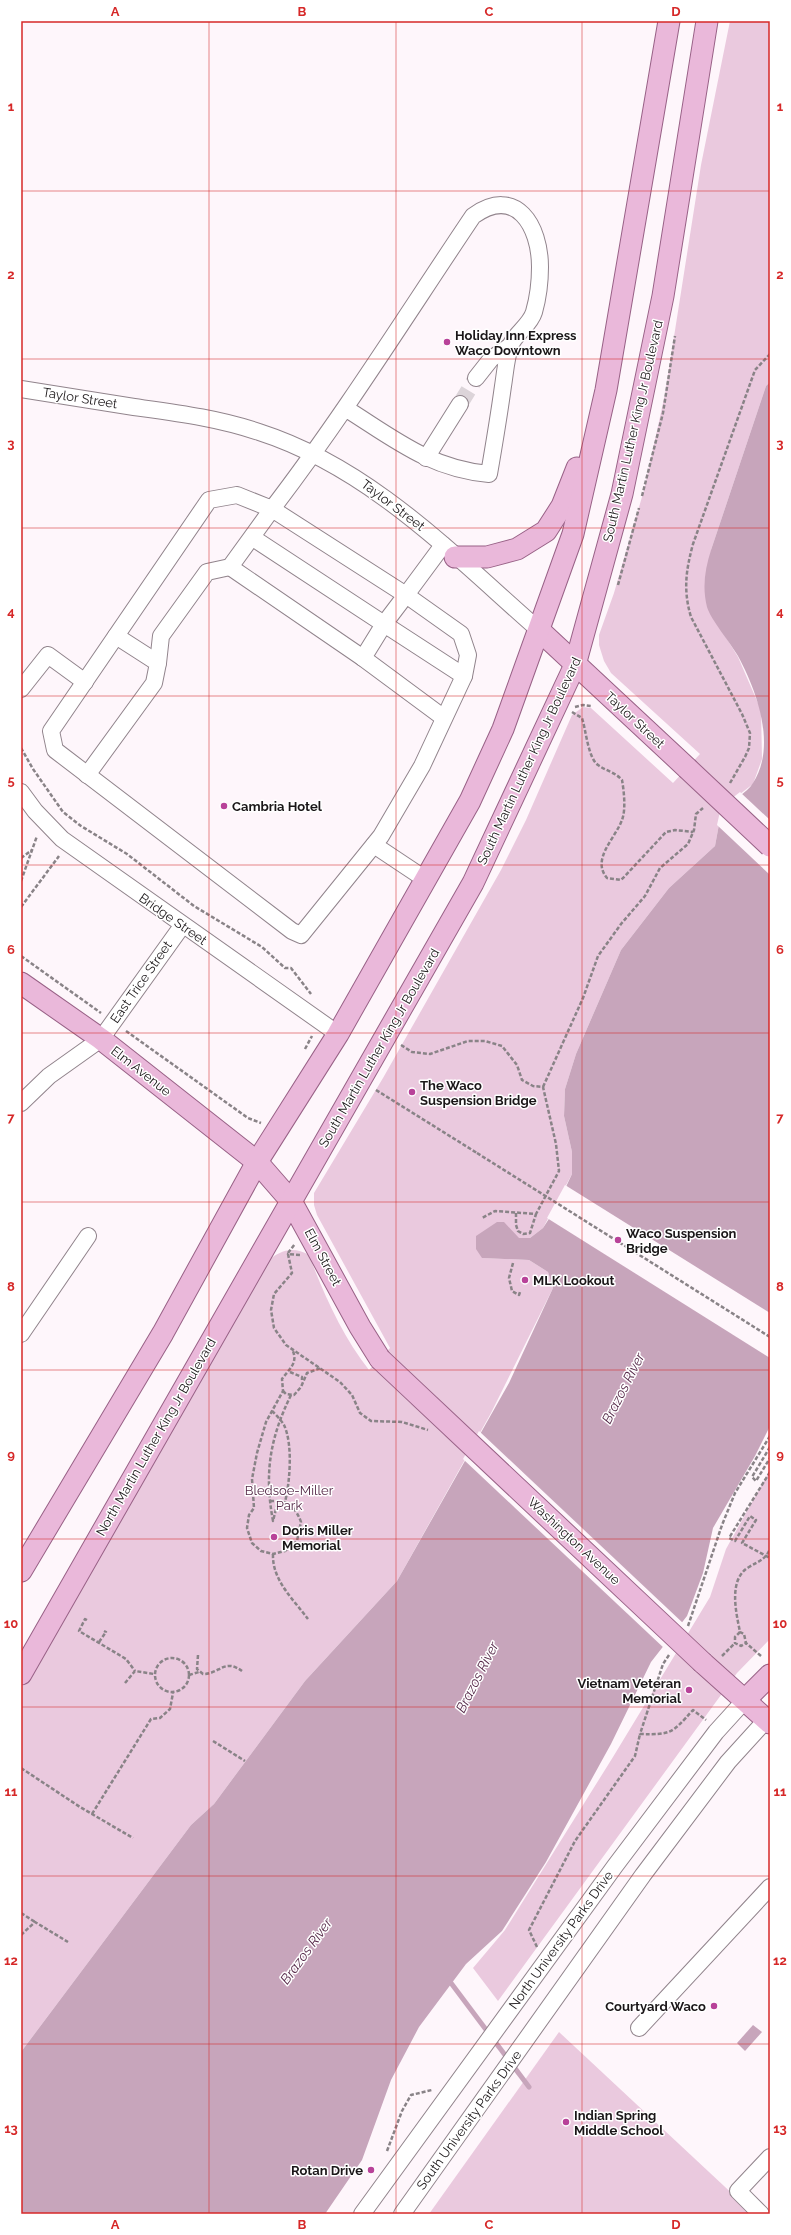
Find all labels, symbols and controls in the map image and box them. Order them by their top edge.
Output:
text: A [111,4,120,19]
text: B [298,4,307,19]
text: C [485,4,494,19]
text: D [671,4,681,19]
text: 1 [8,99,15,114]
text: 1 [777,99,784,114]
text: 2 [7,267,15,282]
text: 2 [776,267,784,282]
street label: South Martin Luther King Jr Boulevard [600,319,666,543]
place label: Holiday Inn Express Waco Downtown [455,328,577,358]
marker: Holiday Inn Express Waco Downtown [442,337,452,347]
street label: Taylor Street [42,385,119,411]
text: 3 [7,436,15,451]
text: 3 [776,436,784,451]
street label: Taylor Street [358,476,428,534]
text: 4 [7,604,15,619]
text: 4 [776,604,784,619]
street label: South Martin Luther King Jr Boulevard [474,655,584,867]
street label: Taylor Street [602,689,668,752]
text: 5 [7,773,15,788]
text: 5 [776,773,784,788]
place label: Cambria Hotel [232,799,323,814]
marker: Cambria Hotel [219,801,229,811]
street label: Bridge Street [136,890,210,948]
street label: East Trice Street [107,938,175,1026]
text: 6 [7,942,15,957]
text: 6 [776,942,784,957]
street label: South Martin Luther King Jr Boulevard [316,946,442,1150]
street label: Elm Avenue [108,1043,174,1099]
place label: The Waco Suspension Bridge [420,1078,537,1108]
marker: The Waco Suspension Bridge [407,1087,417,1097]
text: 7 [7,1110,15,1125]
text: 7 [776,1110,784,1125]
street label: Elm Street [302,1226,345,1289]
place label: Waco Suspension Bridge [626,1226,737,1256]
marker: Waco Suspension Bridge [613,1235,623,1245]
place label: MLK Lookout [533,1273,615,1288]
marker: MLK Lookout [520,1275,530,1285]
text: 8 [7,1279,15,1294]
text: 8 [776,1279,784,1294]
street label: North Martin Luther King Jr Boulevard [93,1335,219,1539]
water label: Brazos River [598,1349,648,1426]
text: 9 [7,1447,15,1462]
text: 9 [776,1447,784,1462]
park label: Bledsoe-Miller Park [245,1483,334,1513]
street label: Washington Avenue [525,1494,623,1588]
place label: Doris Miller Memorial [282,1523,353,1553]
marker: Doris Miller Memorial [269,1532,279,1542]
text: 10 [4,1616,18,1631]
text: 10 [773,1616,787,1631]
water label: Brazos River [452,1638,502,1715]
place label: Vietnam Veteran Memorial [577,1676,682,1706]
marker: Vietnam Veteran Memorial [684,1685,694,1695]
text: 11 [5,1784,18,1799]
text: 11 [774,1784,787,1799]
street label: North University Parks Drive [506,1868,616,2012]
water label: Brazos River [277,1914,336,1987]
text: 12 [4,1953,18,1968]
text: 12 [773,1953,787,1968]
place label: Courtyard Waco [605,1999,706,2014]
marker: Courtyard Waco [709,2001,719,2011]
street label: South University Parks Drive [413,2047,525,2192]
place label: Indian Spring Middle School [574,2108,664,2138]
marker: Indian Spring Middle School [561,2117,571,2127]
text: 13 [4,2121,18,2136]
text: 13 [773,2121,787,2136]
place label: Rotan Drive [291,2163,363,2178]
marker: Rotan Drive [366,2165,376,2175]
text: A [111,2217,120,2232]
text: B [298,2217,307,2232]
text: C [485,2217,494,2232]
text: D [671,2217,681,2232]

